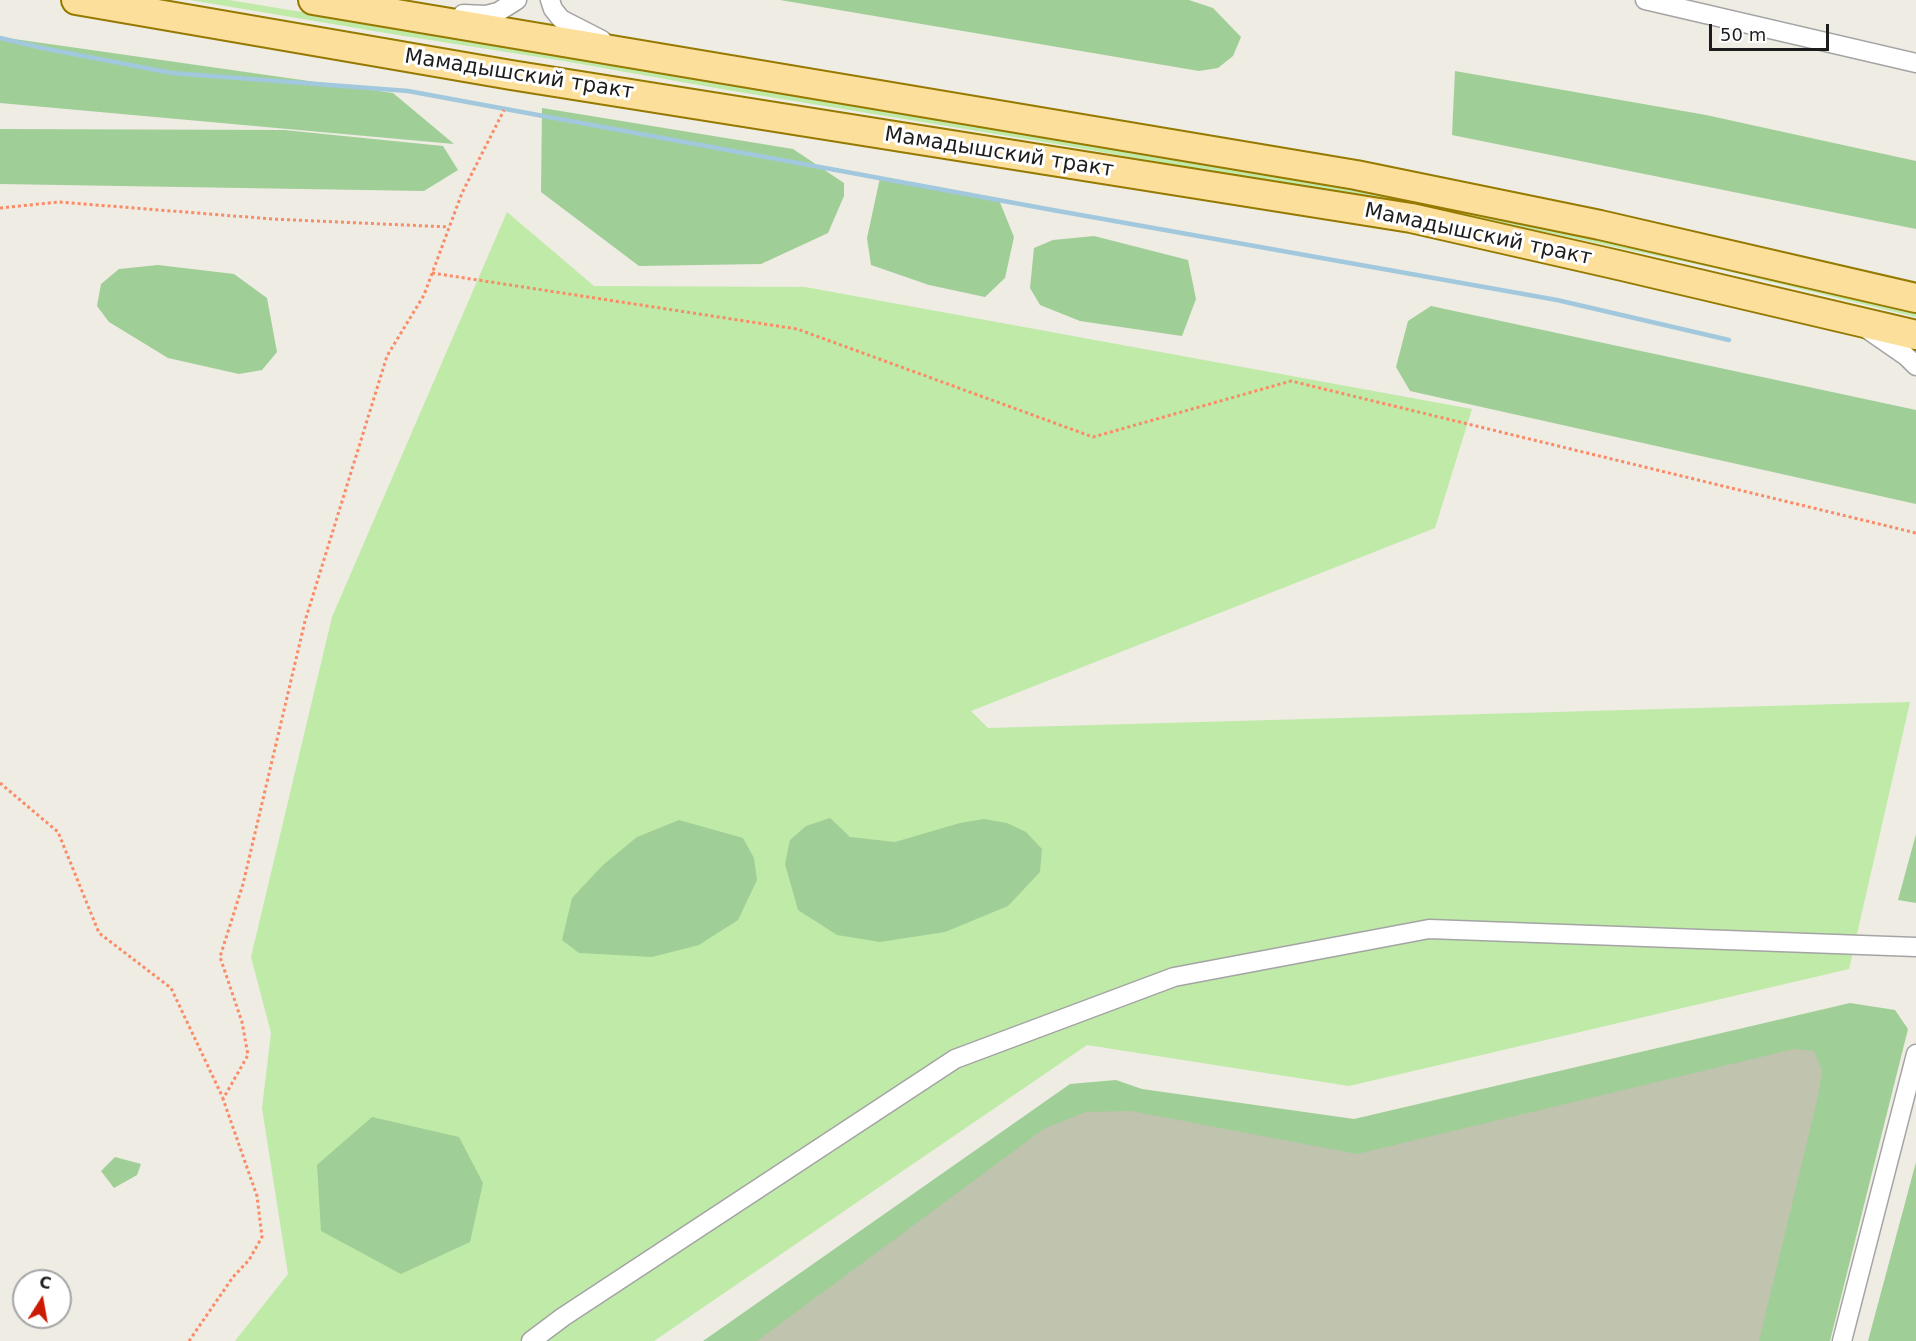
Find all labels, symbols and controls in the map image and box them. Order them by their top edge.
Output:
scale bar [1712,12,1832,50]
text: 50 m [1720,24,1766,45]
street label: Мамадышский тракт [403,44,635,106]
street label: Мамадышский тракт [883,122,1115,184]
street label: Мамадышский тракт [1362,199,1594,271]
north arrow [12,1269,72,1329]
text: С [38,1272,53,1293]

